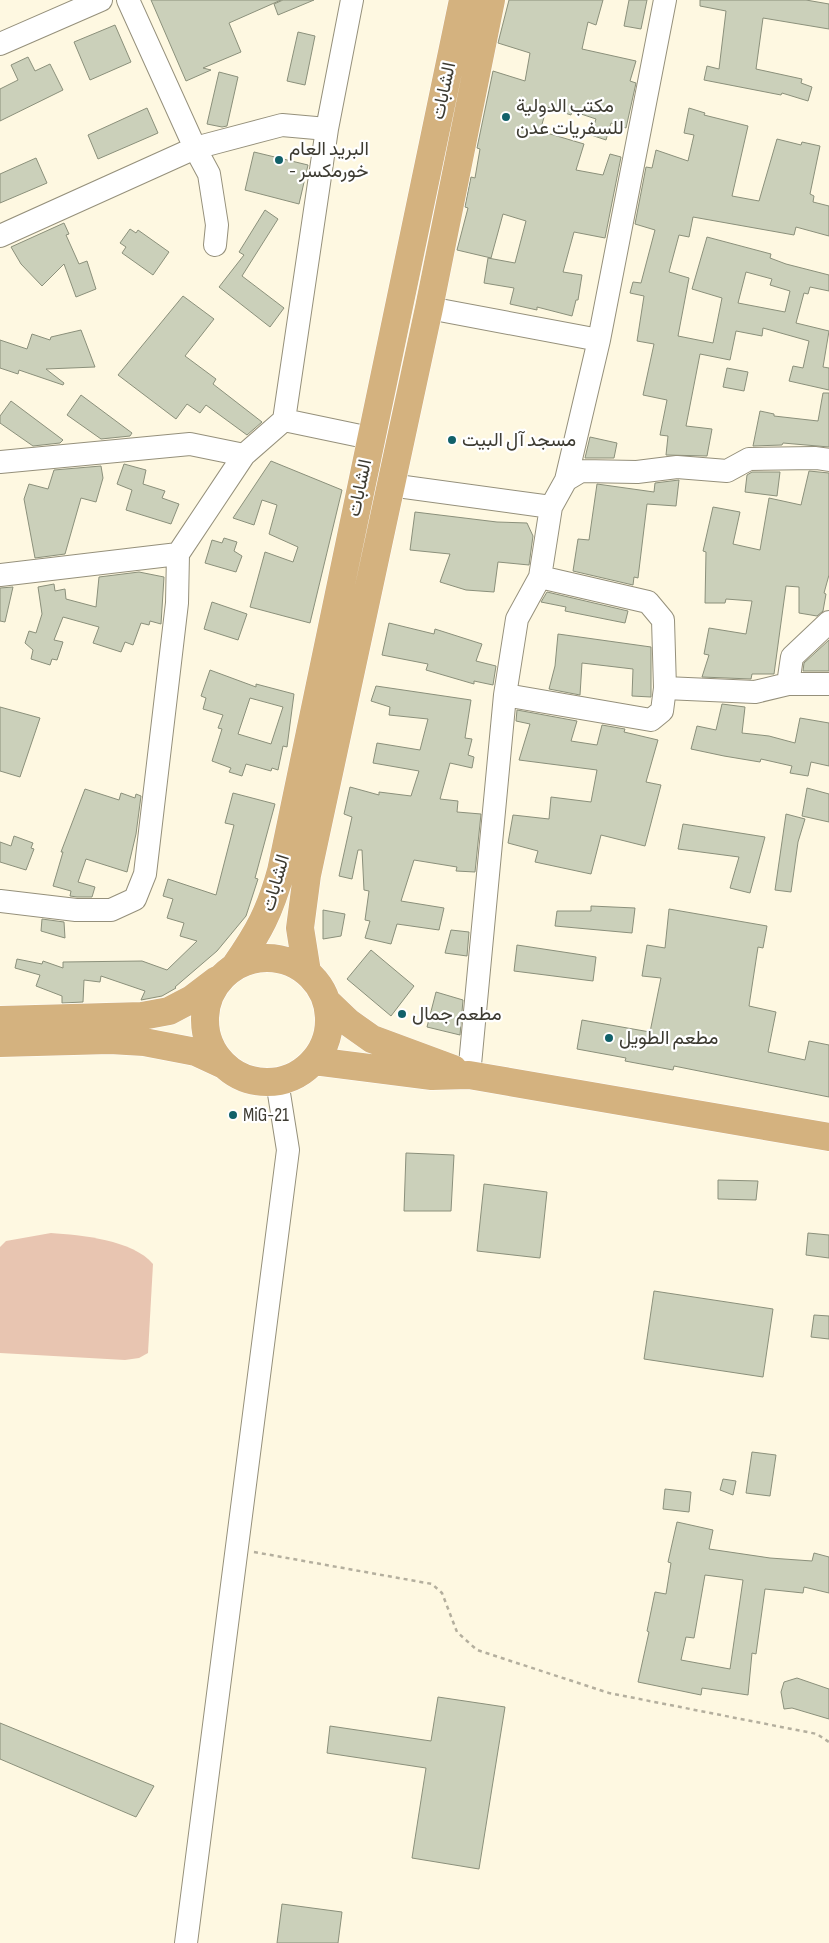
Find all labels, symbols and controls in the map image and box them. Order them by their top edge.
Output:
street label: الشابات [427,60,461,122]
place label: مكتب الدولية للسفريات عدن [516,95,624,140]
marker: مكتب الدولية للسفريات عدن [500,111,512,123]
place label: البريد العام - خورمكسر [289,138,369,183]
marker: البريد العام - خورمكسر [273,154,285,166]
place label: مسجد آل البيت [462,429,576,452]
marker: مسجد آل البيت [446,434,458,446]
street label: الشابات [343,457,377,519]
street label: الشابات [257,852,295,914]
place label: مطعم جمال [412,1003,502,1026]
marker: مطعم جمال [396,1008,408,1020]
place label: مطعم الطويل [619,1027,718,1050]
marker: مطعم الطويل [603,1032,615,1044]
place label: MiG-21 [243,1104,289,1127]
marker: MiG-21 [227,1109,239,1121]

